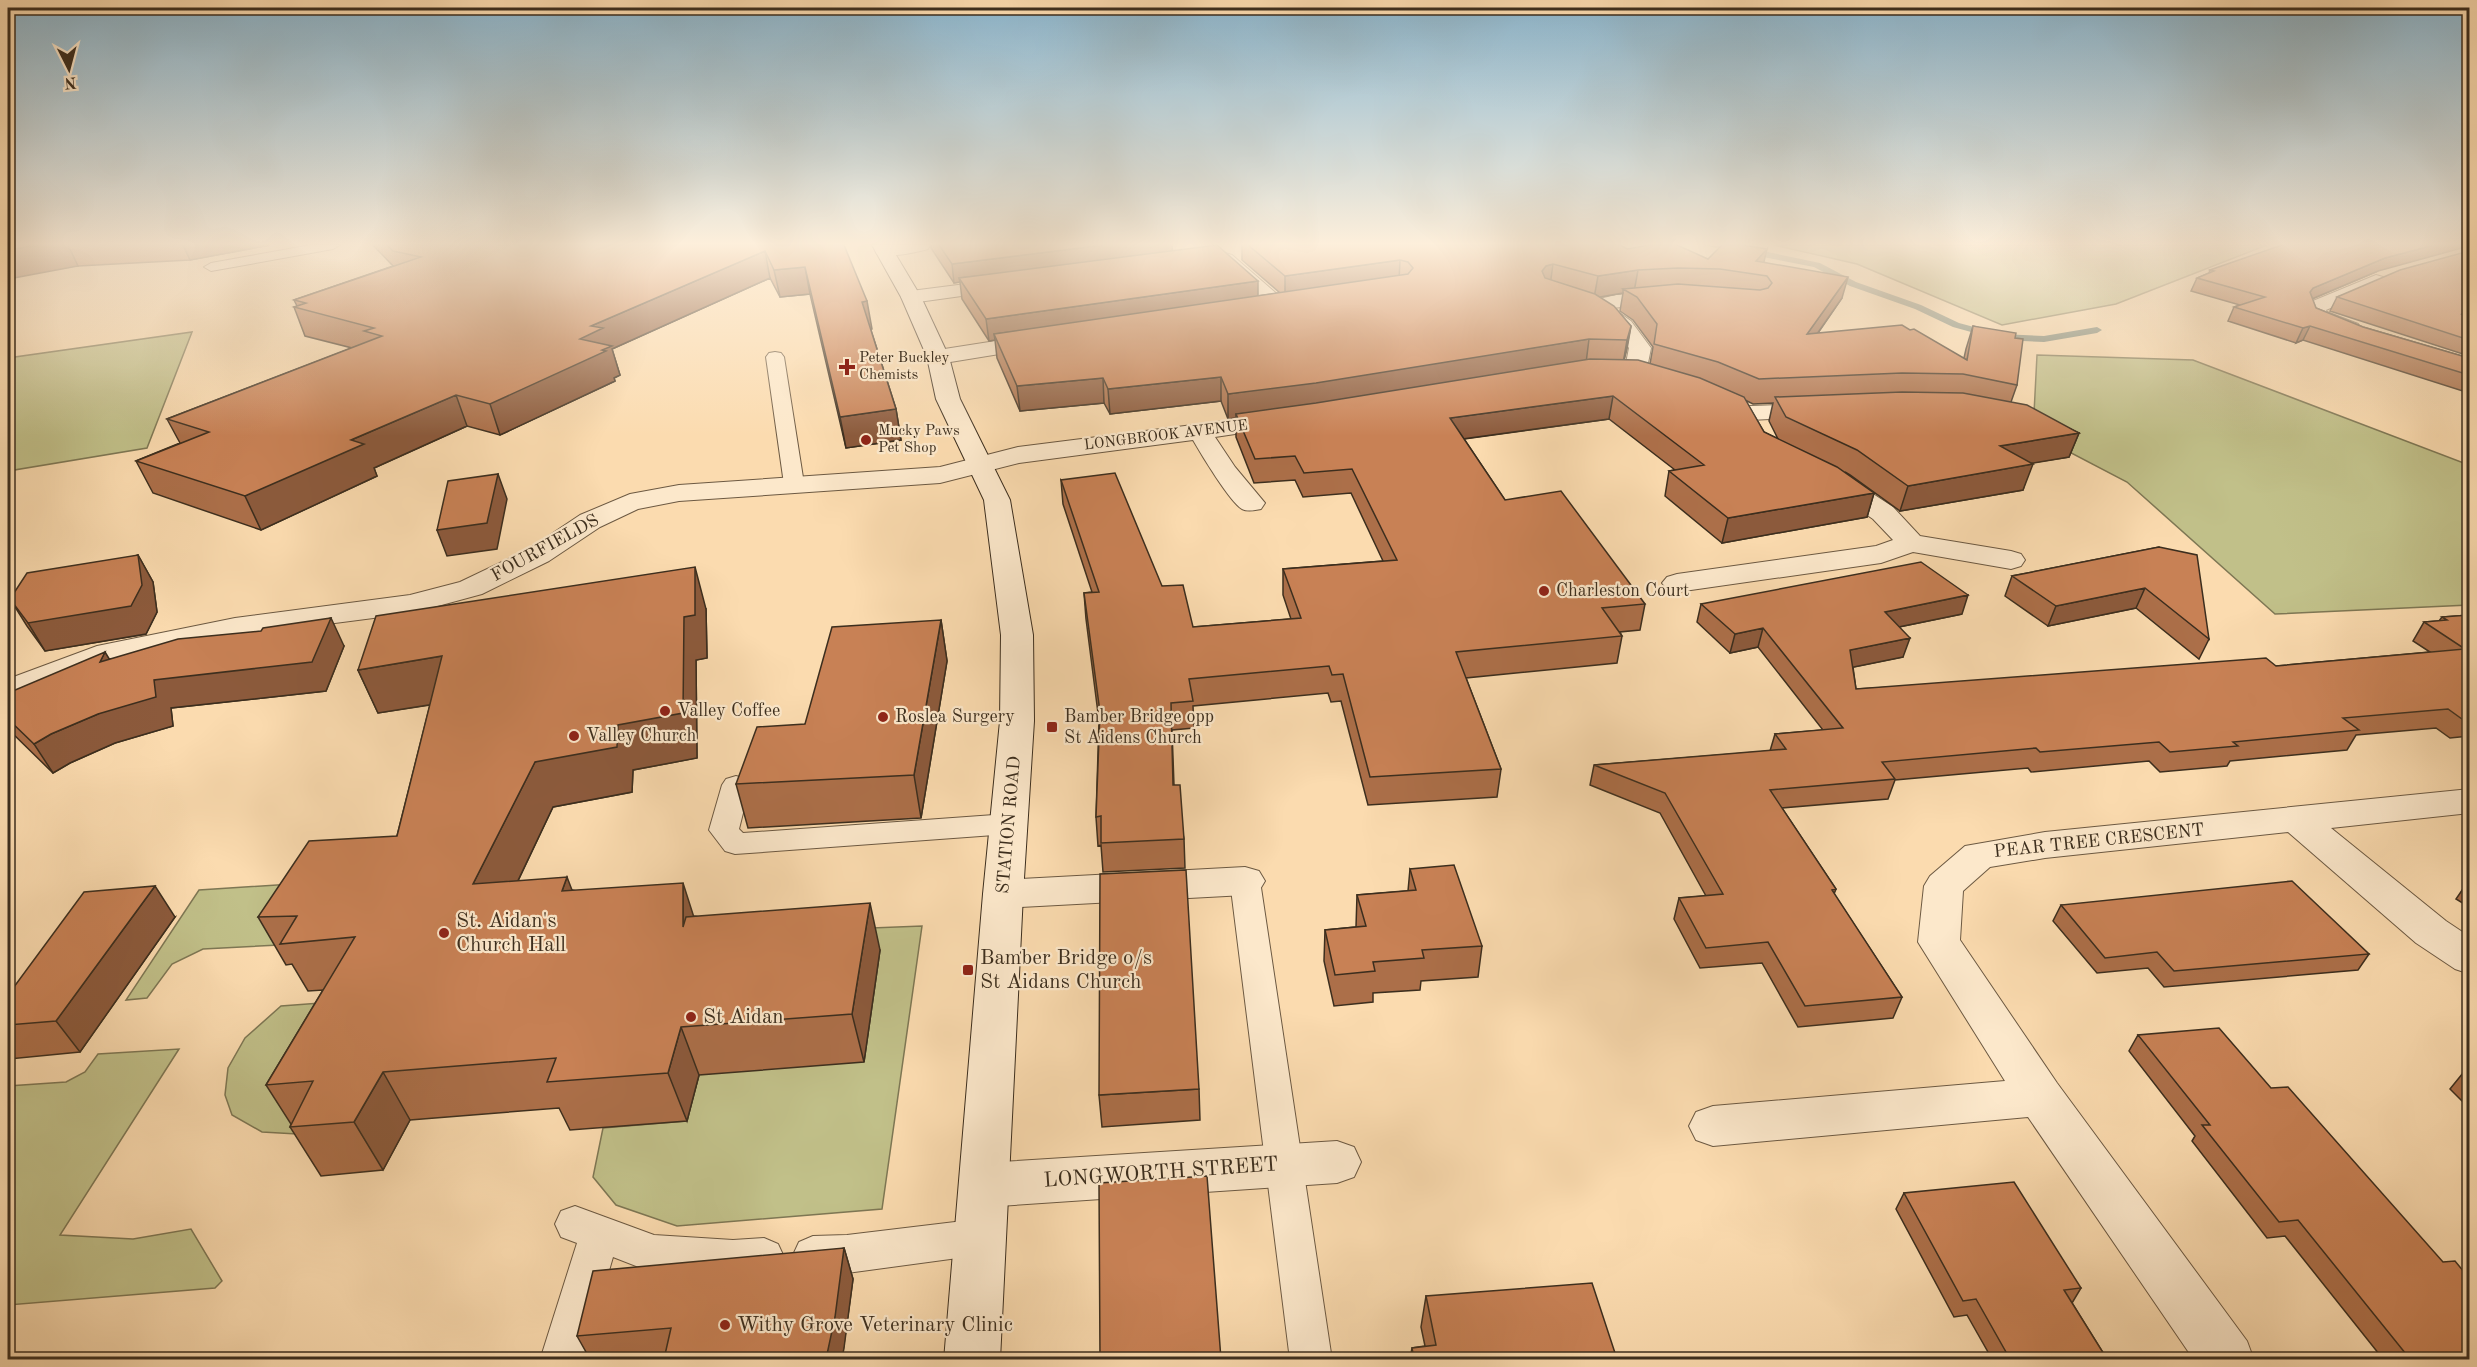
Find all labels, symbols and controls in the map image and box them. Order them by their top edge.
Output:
north arrow [39,39,99,99]
text: N [63,73,77,91]
place label: Peter Buckley Chemists [859,351,949,383]
marker: Peter Buckley Chemists [840,360,854,374]
street label: LONGBROOK AVENUE [1083,418,1249,454]
place label: Mucky Paws Pet Shop [878,424,960,456]
marker: Mucky Paws Pet Shop [859,433,873,447]
street label: FOURFIELDS [488,511,602,585]
place label: Charleston Court [1556,582,1689,600]
marker: Charleston Court [1537,584,1551,598]
place label: Valley Coffee [677,702,780,720]
marker: Valley Coffee [658,704,672,718]
place label: Roslea Surgery [895,708,1015,726]
place label: Bamber Bridge opp St Aidens Church [1064,708,1214,747]
marker: Roslea Surgery [876,710,890,724]
marker: Bamber Bridge opp St Aidens Church [1045,720,1059,734]
place label: Valley Church [586,727,697,745]
marker: Valley Church [567,729,581,743]
street label: STATION ROAD [994,755,1024,895]
street label: PEAR TREE CRESCENT [1993,821,2205,861]
place label: St. Aidan's Church Hall [456,911,566,956]
marker: St. Aidan's Church Hall [437,926,451,940]
place label: Bamber Bridge o/s St Aidans Church [980,948,1152,993]
marker: Bamber Bridge o/s St Aidans Church [961,963,975,977]
place label: St Aidan [703,1007,784,1028]
marker: St Aidan [684,1010,698,1024]
street label: LONGWORTH STREET [1043,1154,1279,1192]
place label: Withy Grove Veterinary Clinic [737,1315,1013,1336]
marker: Withy Grove Veterinary Clinic [718,1318,732,1332]

